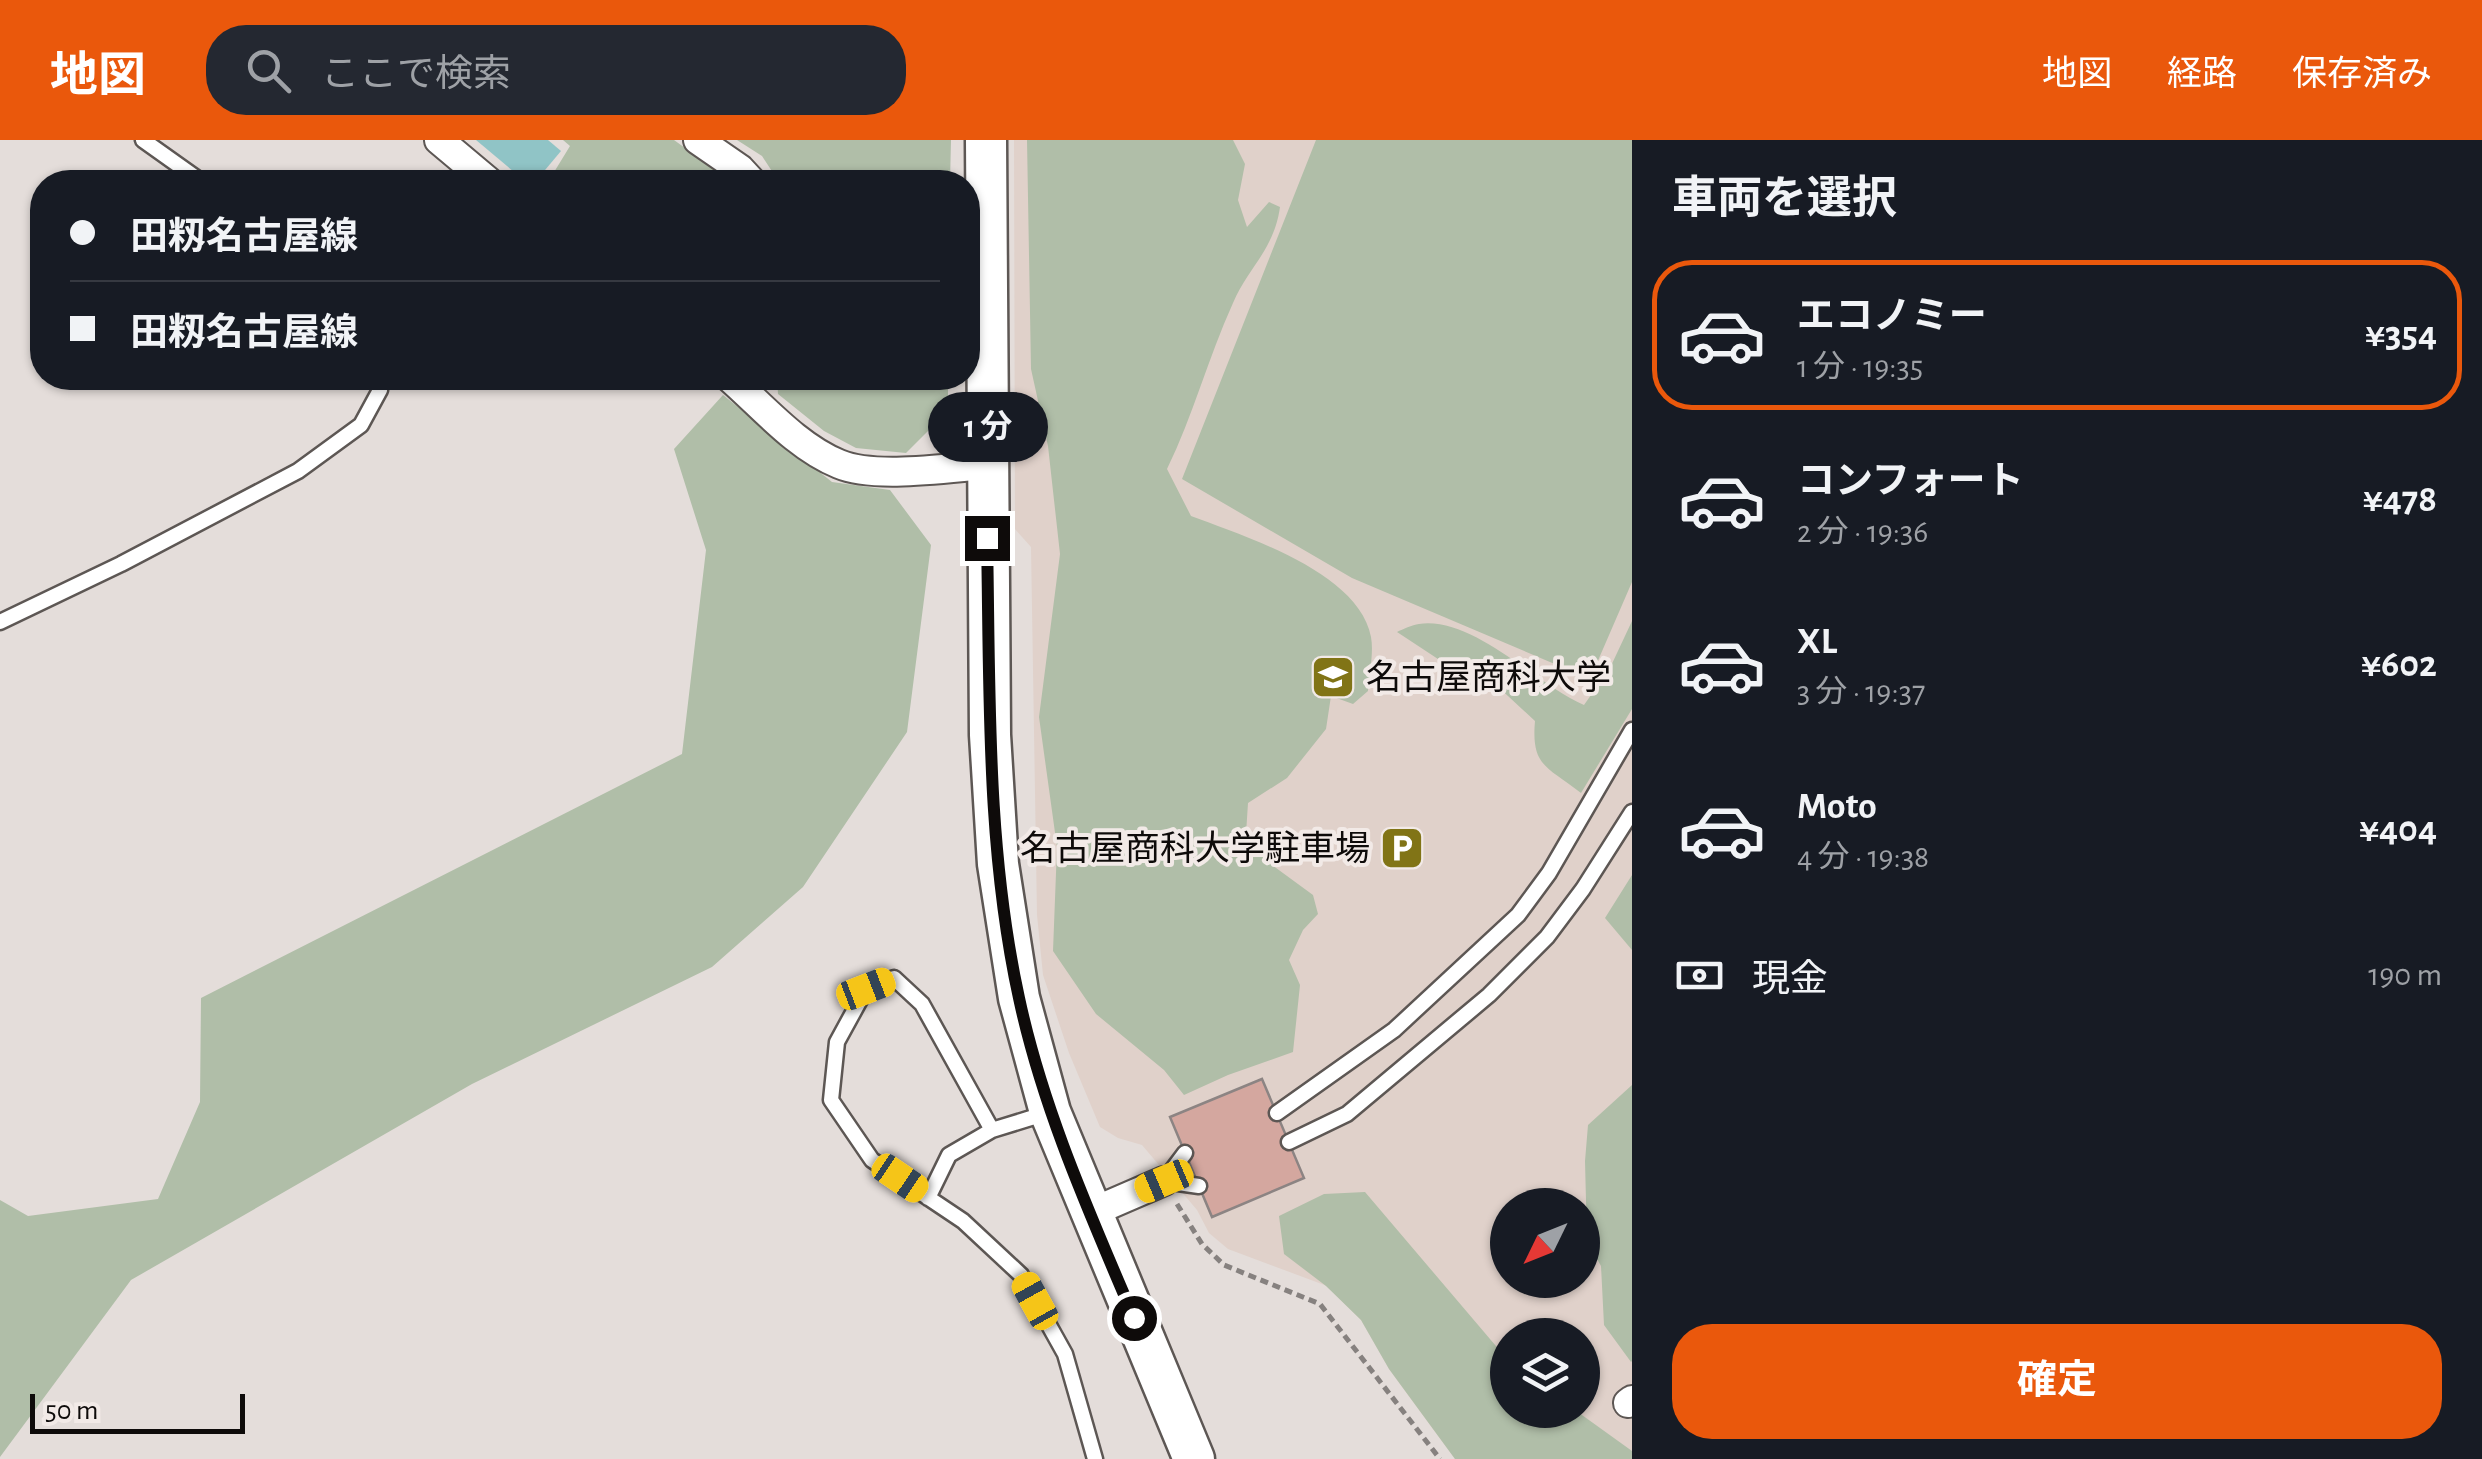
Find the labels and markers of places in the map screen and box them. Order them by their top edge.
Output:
school or university icon: 名古屋商科大学 [1310,654,1356,700]
place label: 名古屋商科大学 [1366,659,1611,696]
parking icon: 名古屋商科大学駐車場 [1379,825,1425,871]
place label: 名古屋商科大学駐車場 [1020,830,1370,867]

